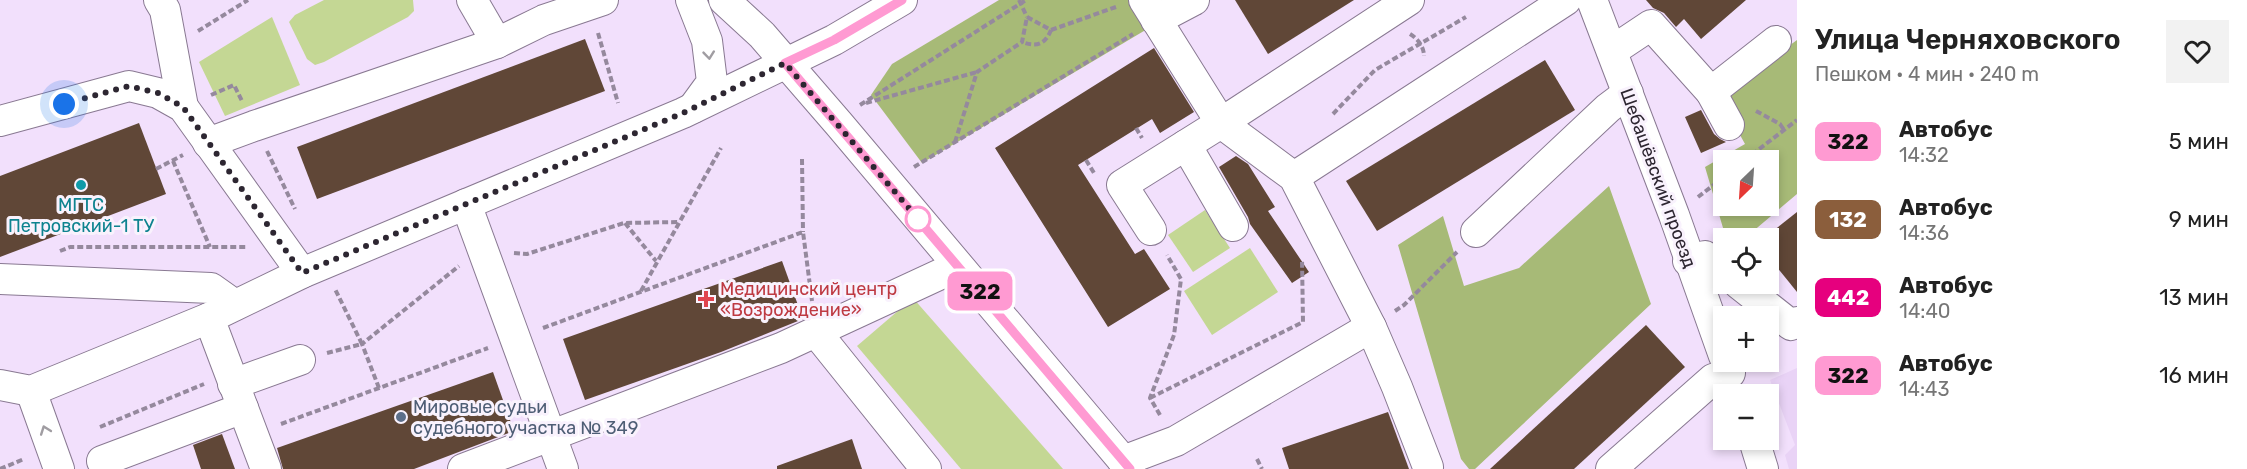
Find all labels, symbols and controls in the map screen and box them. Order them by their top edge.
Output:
button: heart [2166,20,2229,83]
text: Улица Черняховского [1815,23,2121,56]
one-way arrow [702,51,715,60]
text: Пешком · 4 мин · 240 m [1815,62,2039,86]
street label: Шебашёвский проезд [1615,85,1701,271]
your location [49,89,79,119]
text: Автобус [1899,116,1993,143]
text: 5 мин [2169,128,2229,155]
text: 322 [1827,129,1869,154]
text: 14:32 [1899,143,1949,167]
north arrow [1713,150,1779,216]
map controls [1713,150,1779,450]
marker: МГТС Петровский-1 ТУ [74,178,88,192]
place label: МГТС Петровский-1 ТУ [8,194,154,237]
text: Автобус [1899,194,1993,221]
unlabelled marker [905,206,931,232]
text: 9 мин [2169,206,2229,233]
text: 132 [1829,207,1867,232]
text: 14:36 [1899,221,1949,245]
button: locate [1713,228,1779,294]
line badge: 322 [946,272,1014,310]
text: Автобус [1899,272,1993,299]
place label: Медицинский центр «Возрождение» [720,278,897,321]
text: 322 [959,279,1001,304]
text: 13 мин [2159,284,2229,311]
text: 442 [1827,285,1869,310]
marker: Медицинский центр «Возрождение» [697,290,715,308]
text: 14:40 [1899,299,1951,323]
button: + [1713,306,1779,372]
text: Автобус [1899,350,1993,377]
text: 16 мин [2159,362,2229,389]
text: 322 [1827,363,1869,388]
text: 14:43 [1899,377,1950,401]
button: − [1713,384,1779,450]
place label: Мировые судьи судебного участка № 349 [413,396,638,439]
marker: Мировые судьи судебного участка № 349 [394,410,408,424]
one-way arrow [40,425,53,436]

